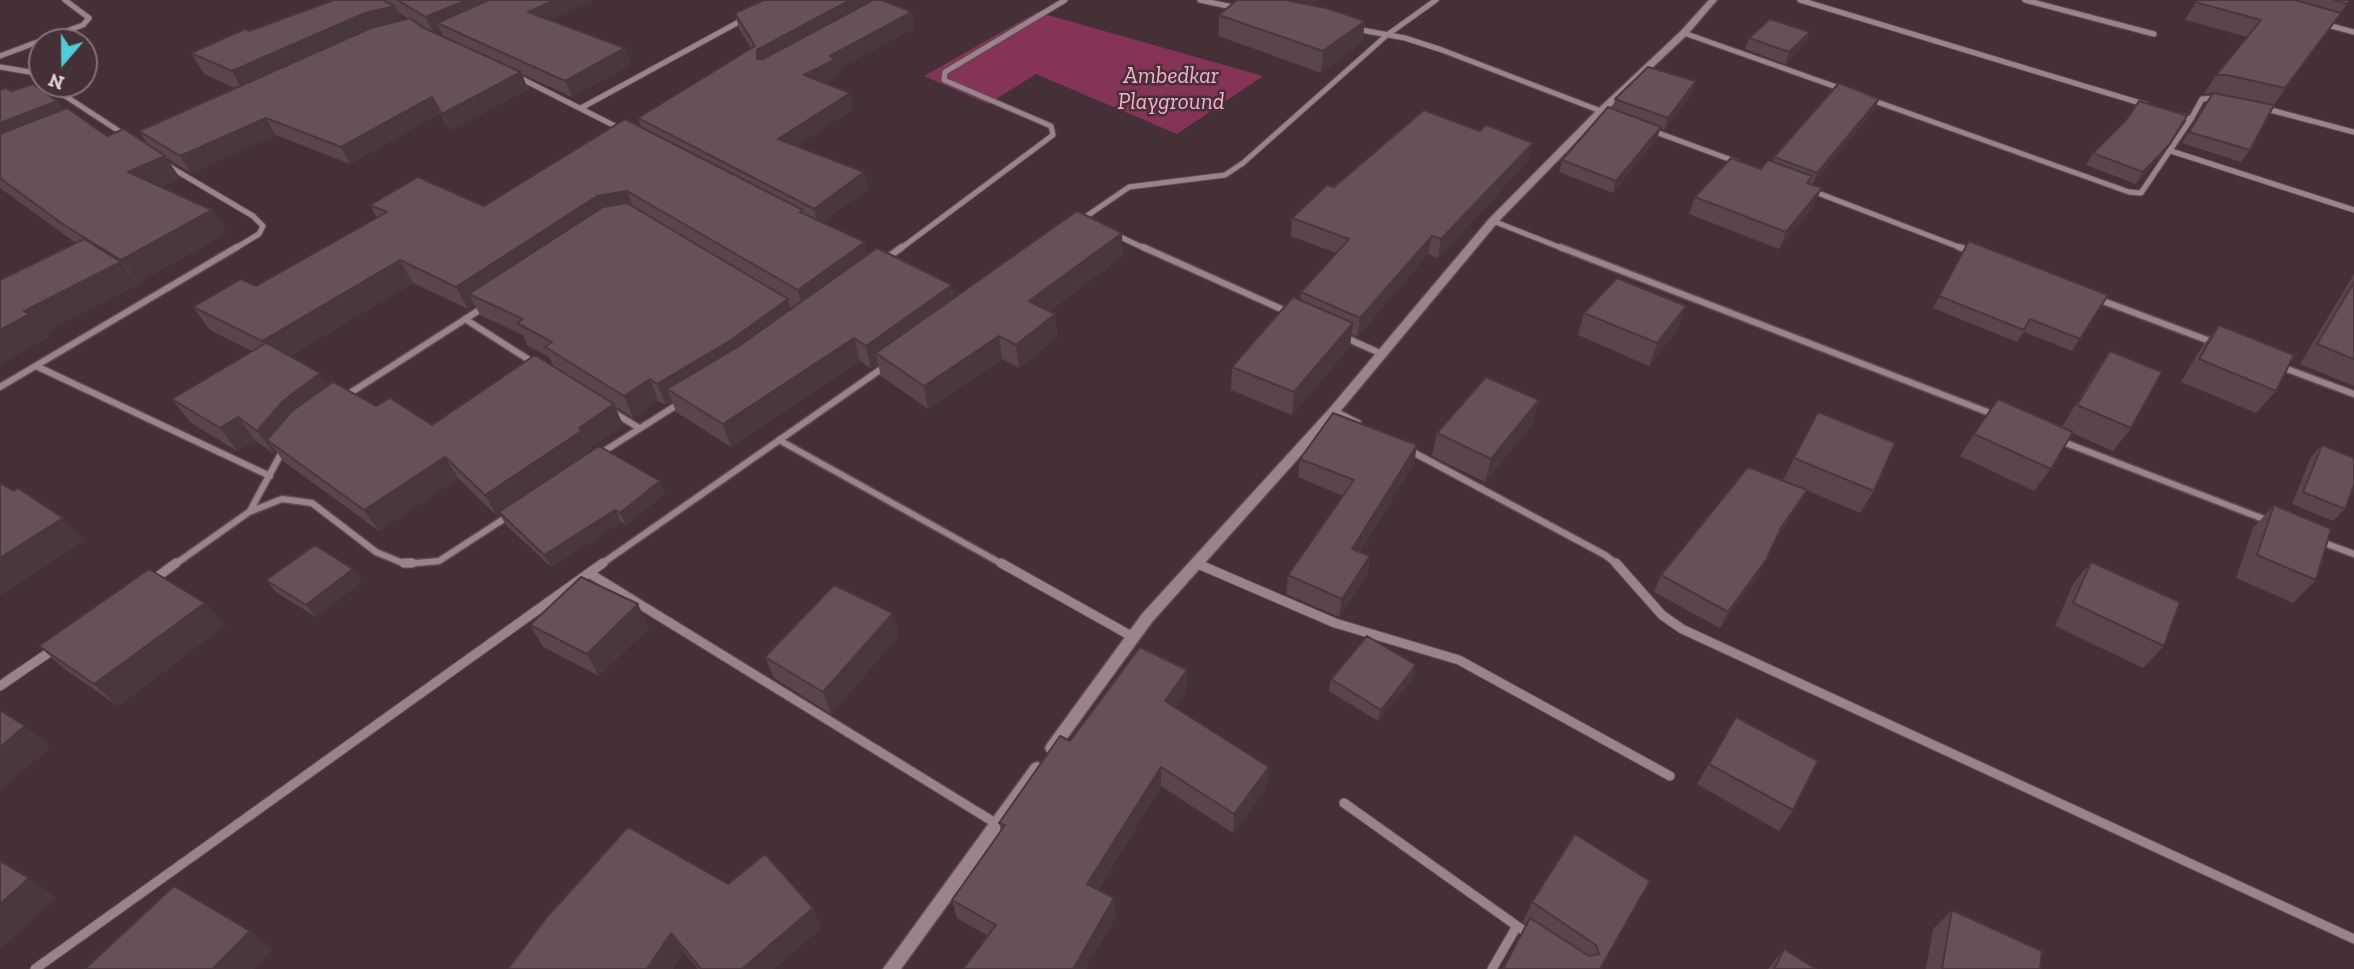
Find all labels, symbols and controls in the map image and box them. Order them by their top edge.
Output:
north arrow [28,28,98,98]
park label: Ambedkar Playground [1117,62,1225,116]
text: N [46,68,67,95]

